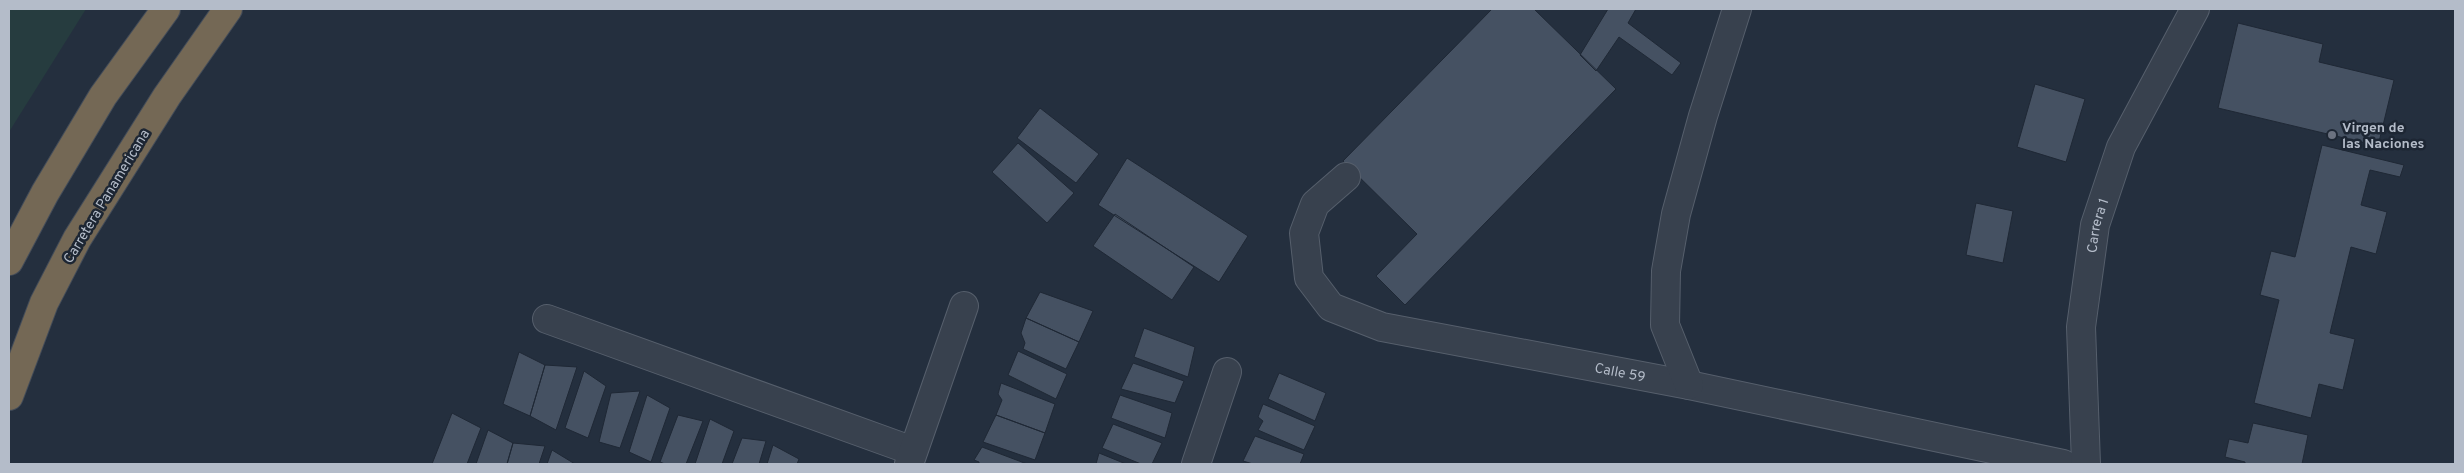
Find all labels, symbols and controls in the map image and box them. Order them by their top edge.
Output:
place label: Virgen de las Naciones [2342,120,2425,153]
street label: Carretera Panamericana [61,127,154,267]
marker: Virgen de las Naciones [2326,129,2338,141]
street label: Carrera 1 [2084,196,2113,254]
street label: Calle 59 [1593,360,1647,387]

